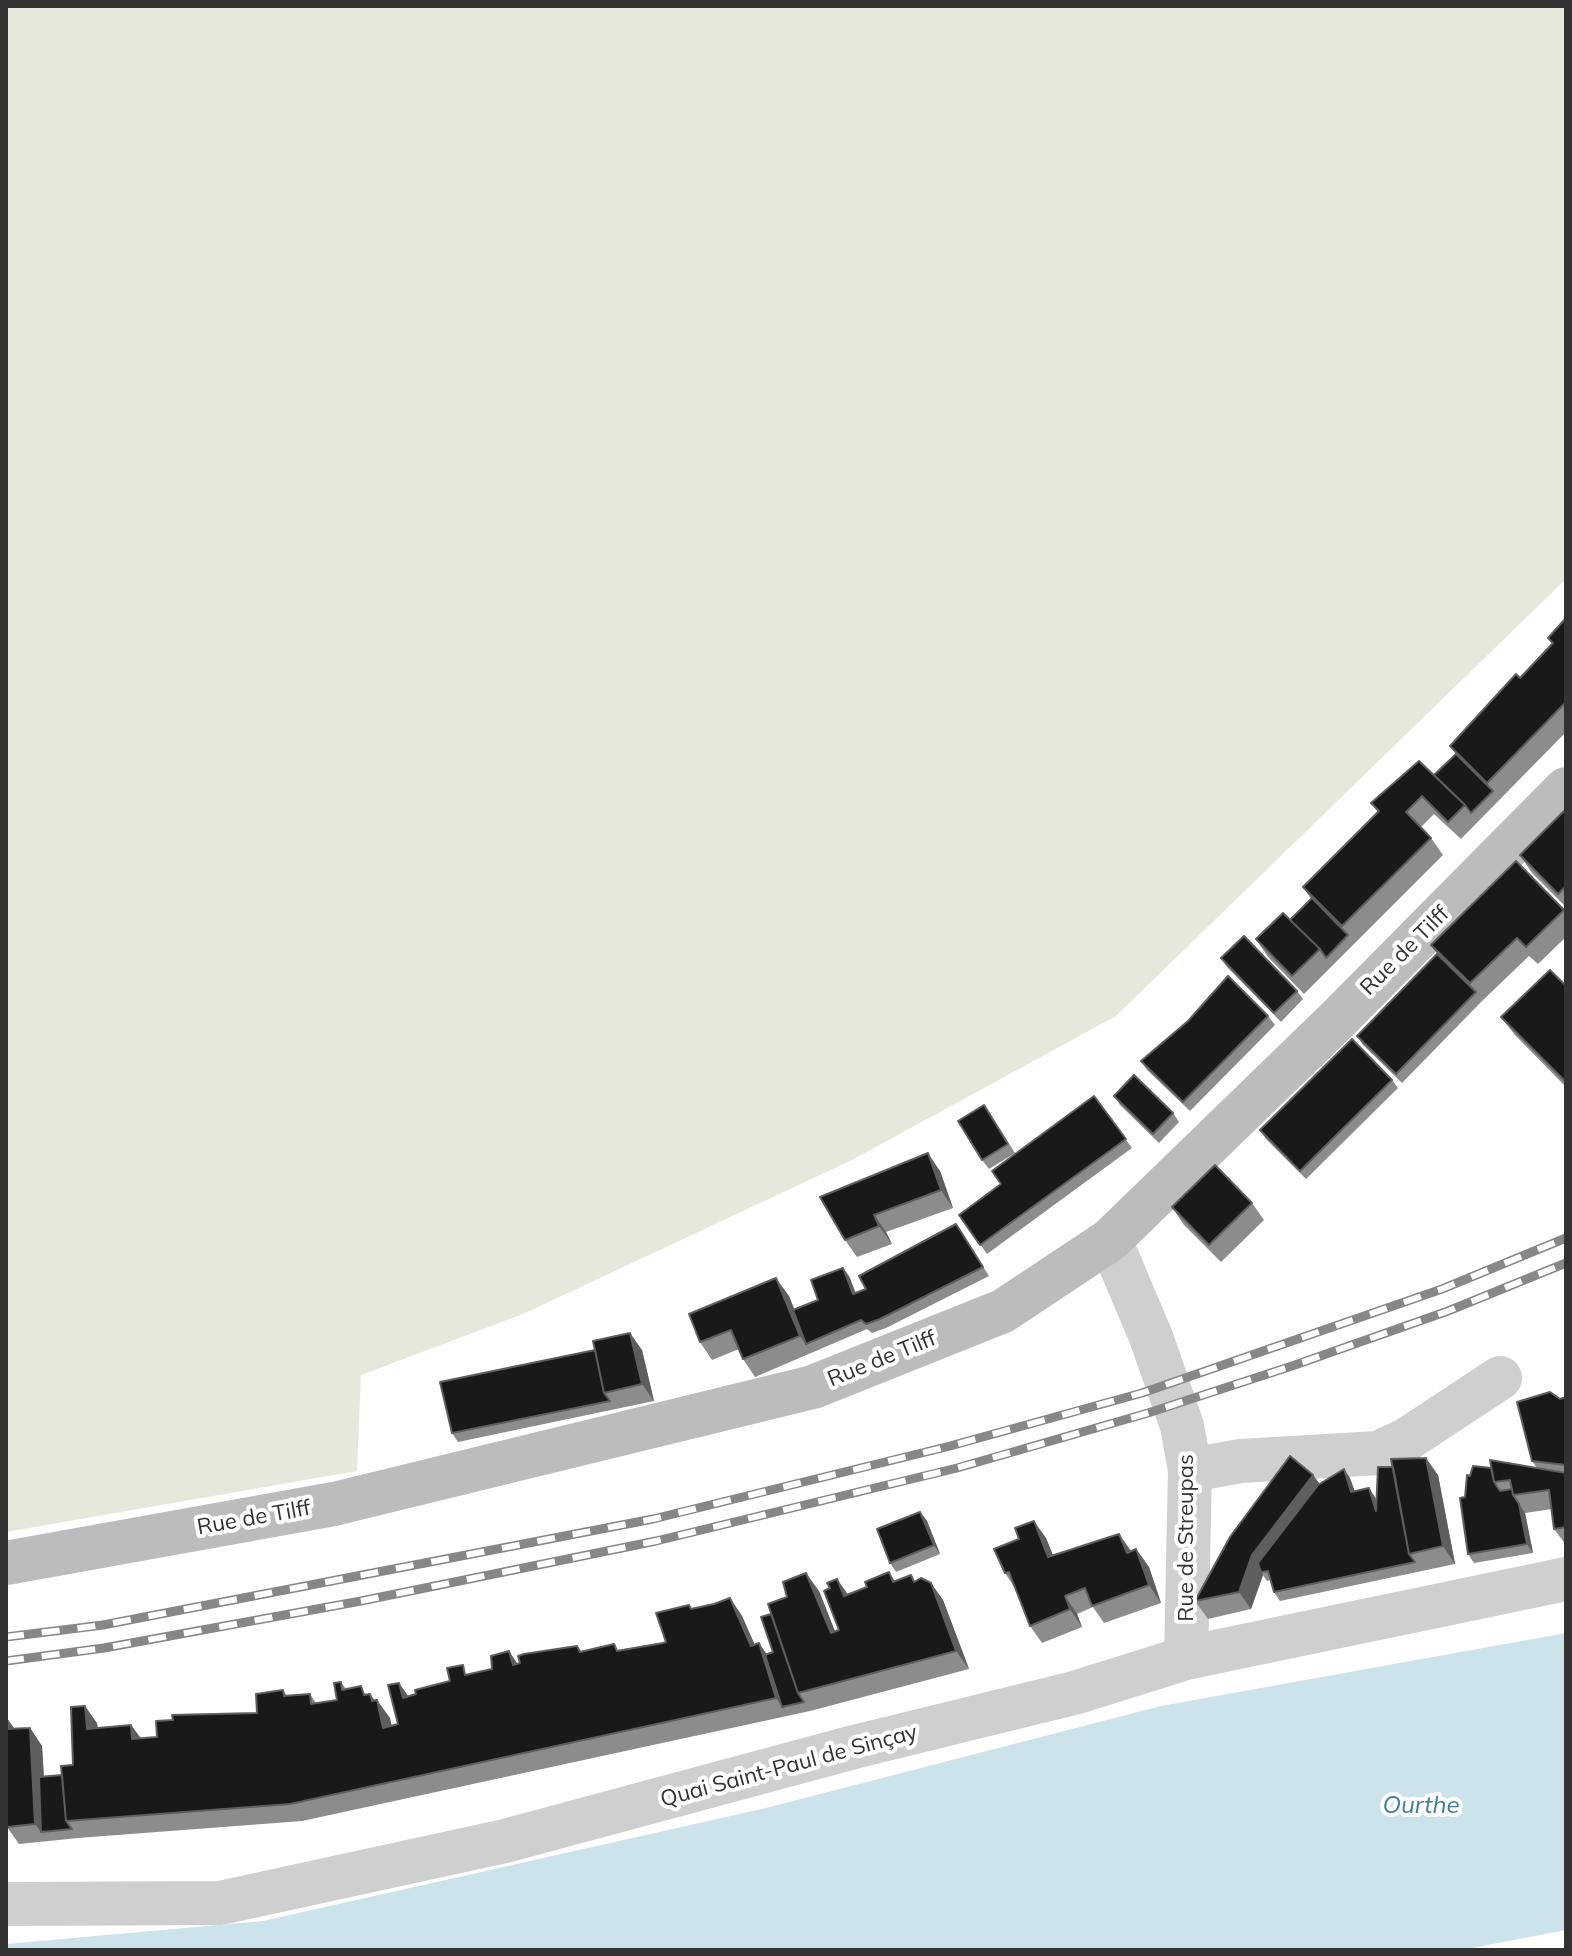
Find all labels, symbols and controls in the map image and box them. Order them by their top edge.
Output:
street label: Rue de Tilff [1355,901,1455,1001]
street label: Rue de Tilff [824,1325,940,1393]
street label: Rue de Streupas [1173,1454,1199,1622]
street label: Rue de Tilff [195,1495,313,1541]
street label: Quai Saint-Paul de Sinçay [658,1719,920,1813]
water label: Ourthe [1382,1792,1460,1820]

